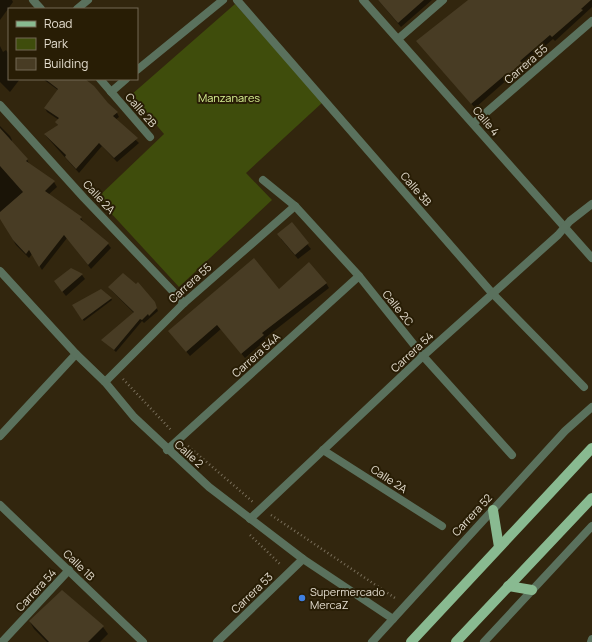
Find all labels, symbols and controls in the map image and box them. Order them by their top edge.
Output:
legend [8,8,138,80]
text: Road [44,15,72,32]
text: Park [44,35,69,52]
street label: Carrera 55 [501,41,551,87]
text: Building [44,55,88,72]
street label: Calle 2B [122,89,161,130]
park label: Manzanares [198,90,260,105]
street label: Calle 4 [470,103,503,139]
street label: Calle 3B [397,168,436,209]
street label: Calle 2A [80,177,119,217]
street label: Carrera 55 [165,259,214,306]
street label: Calle 2C [379,287,417,329]
street label: Carrera 54 [387,328,436,375]
street label: Carrera 54A [228,329,283,380]
street label: Calle 2 [172,437,207,471]
street label: Calle 2A [368,461,410,496]
street label: Carrera 52 [448,490,495,539]
street label: Calle 1B [60,546,99,584]
street label: Carrera 54 [12,565,59,614]
street label: Carrera 53 [227,569,276,616]
place label: Supermercado MercaZ [310,584,385,612]
marker: Supermercado MercaZ [297,593,307,603]

